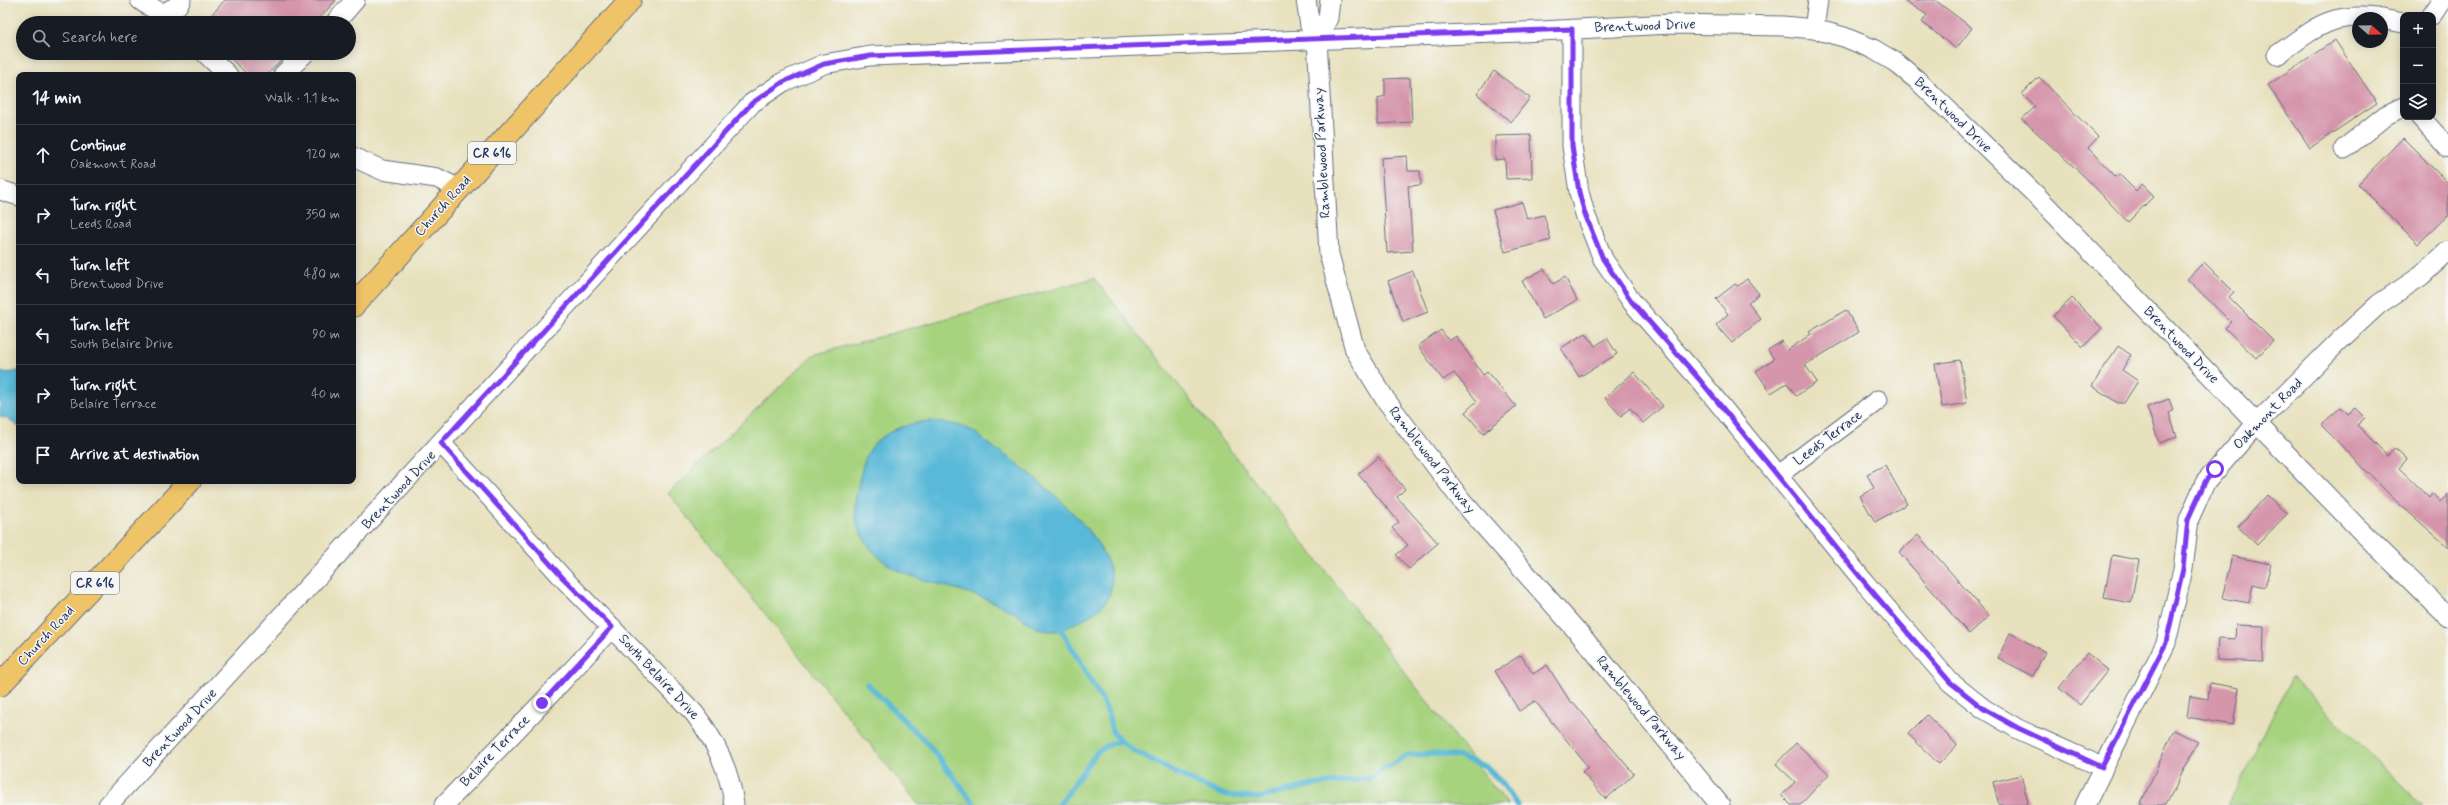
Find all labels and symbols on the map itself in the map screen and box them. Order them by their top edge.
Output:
north arrow [2352,12,2388,48]
street label: Brentwood Drive [1594,15,1696,37]
street label: Brentwood Drive [1910,73,1996,157]
street label: Ramblewood Parkway [1310,87,1334,219]
road number: CR 616 [468,142,516,164]
street label: Church Road [411,172,475,240]
street label: Brentwood Drive [2139,302,2223,388]
street label: Oakmont Road [2229,374,2307,454]
street label: Ramblewood Parkway [1385,403,1479,517]
street label: Leeds Terrace [1790,406,1866,470]
street label: Brentwood Drive [358,447,440,533]
route start [2206,460,2224,478]
road number: CR 616 [71,572,119,594]
street label: Church Road [13,602,79,670]
street label: South Belaire Drive [614,630,704,724]
street label: Ramblewood Parkway [1592,652,1690,764]
street label: Brentwood Drive [139,685,221,771]
route end [533,694,551,712]
street label: Belaire Terrace [456,711,534,791]

